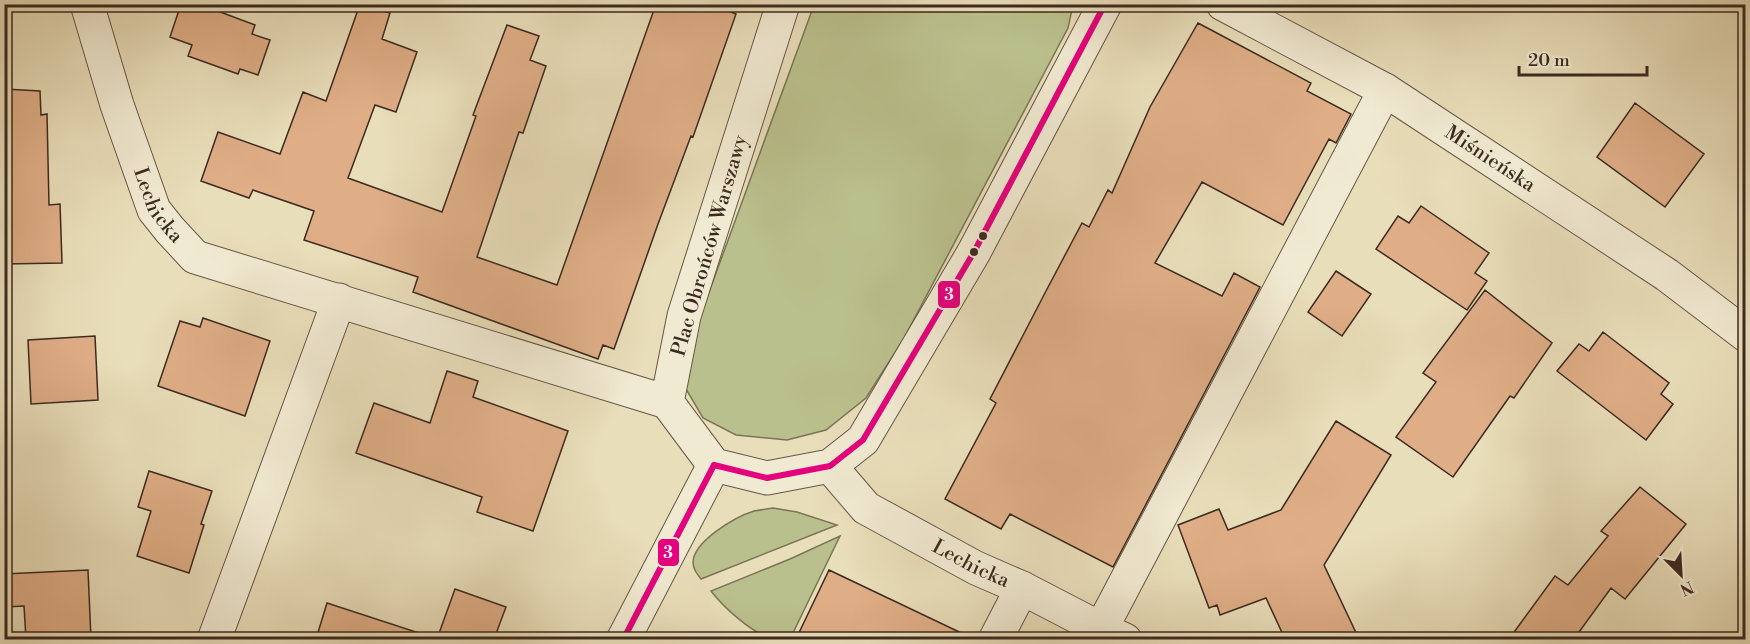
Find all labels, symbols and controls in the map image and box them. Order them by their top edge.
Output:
scale bar [1519,39,1646,77]
text: 20 m [1528,49,1570,72]
street label: Miśnieńska [1440,120,1541,198]
street label: Plac Obrońców Warszawy [666,132,754,359]
street label: Lechicka [127,164,189,249]
unlabelled marker [977,230,989,242]
unlabelled marker [968,246,980,258]
line badge: 3 [937,280,961,309]
text: 3 [944,285,954,305]
street label: Lechicka [928,534,1014,594]
line badge: 3 [657,538,680,567]
text: 3 [663,543,673,563]
north arrow [1651,545,1711,605]
text: N [1677,576,1697,600]

